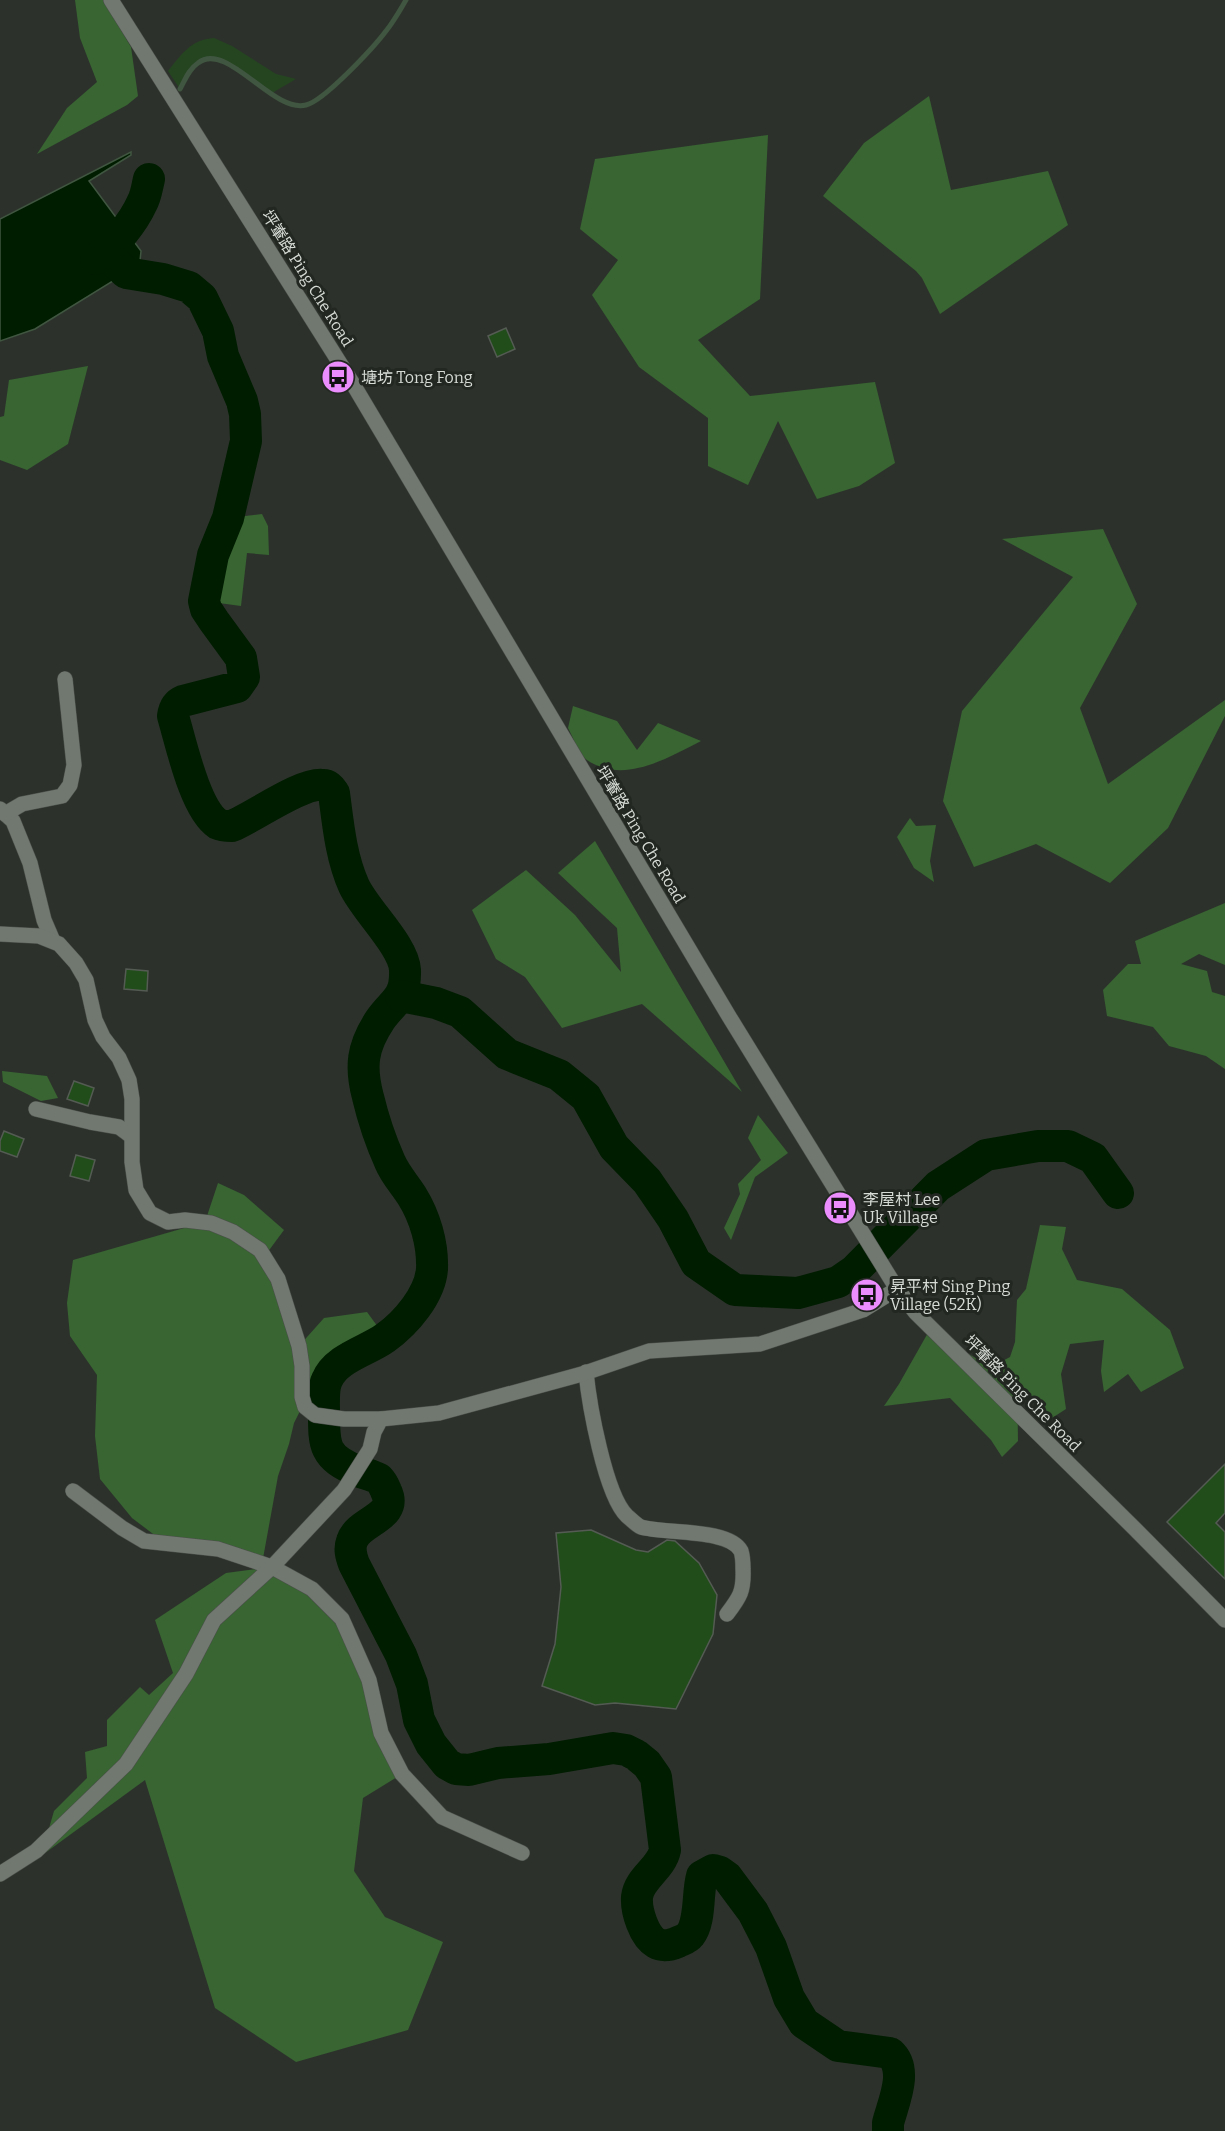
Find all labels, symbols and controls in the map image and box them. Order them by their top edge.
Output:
street label: 坪輋路 Ping Che Road [258,207,358,350]
bus stop icon: 塘坊 Tong Fong [320,359,356,395]
place label: 塘坊 Tong Fong [361,368,473,387]
street label: 坪輋路 Ping Che Road [592,762,689,907]
bus stop icon: 李屋村 Lee Uk Village [822,1190,858,1226]
place label: 李屋村 Lee Uk Village [863,1190,940,1227]
bus stop icon: 昇平村 Sing Ping Village (52K) [849,1277,885,1313]
place label: 昇平村 Sing Ping Village (52K) [890,1277,1011,1314]
street label: 坪輋路 Ping Che Road [960,1331,1085,1456]

